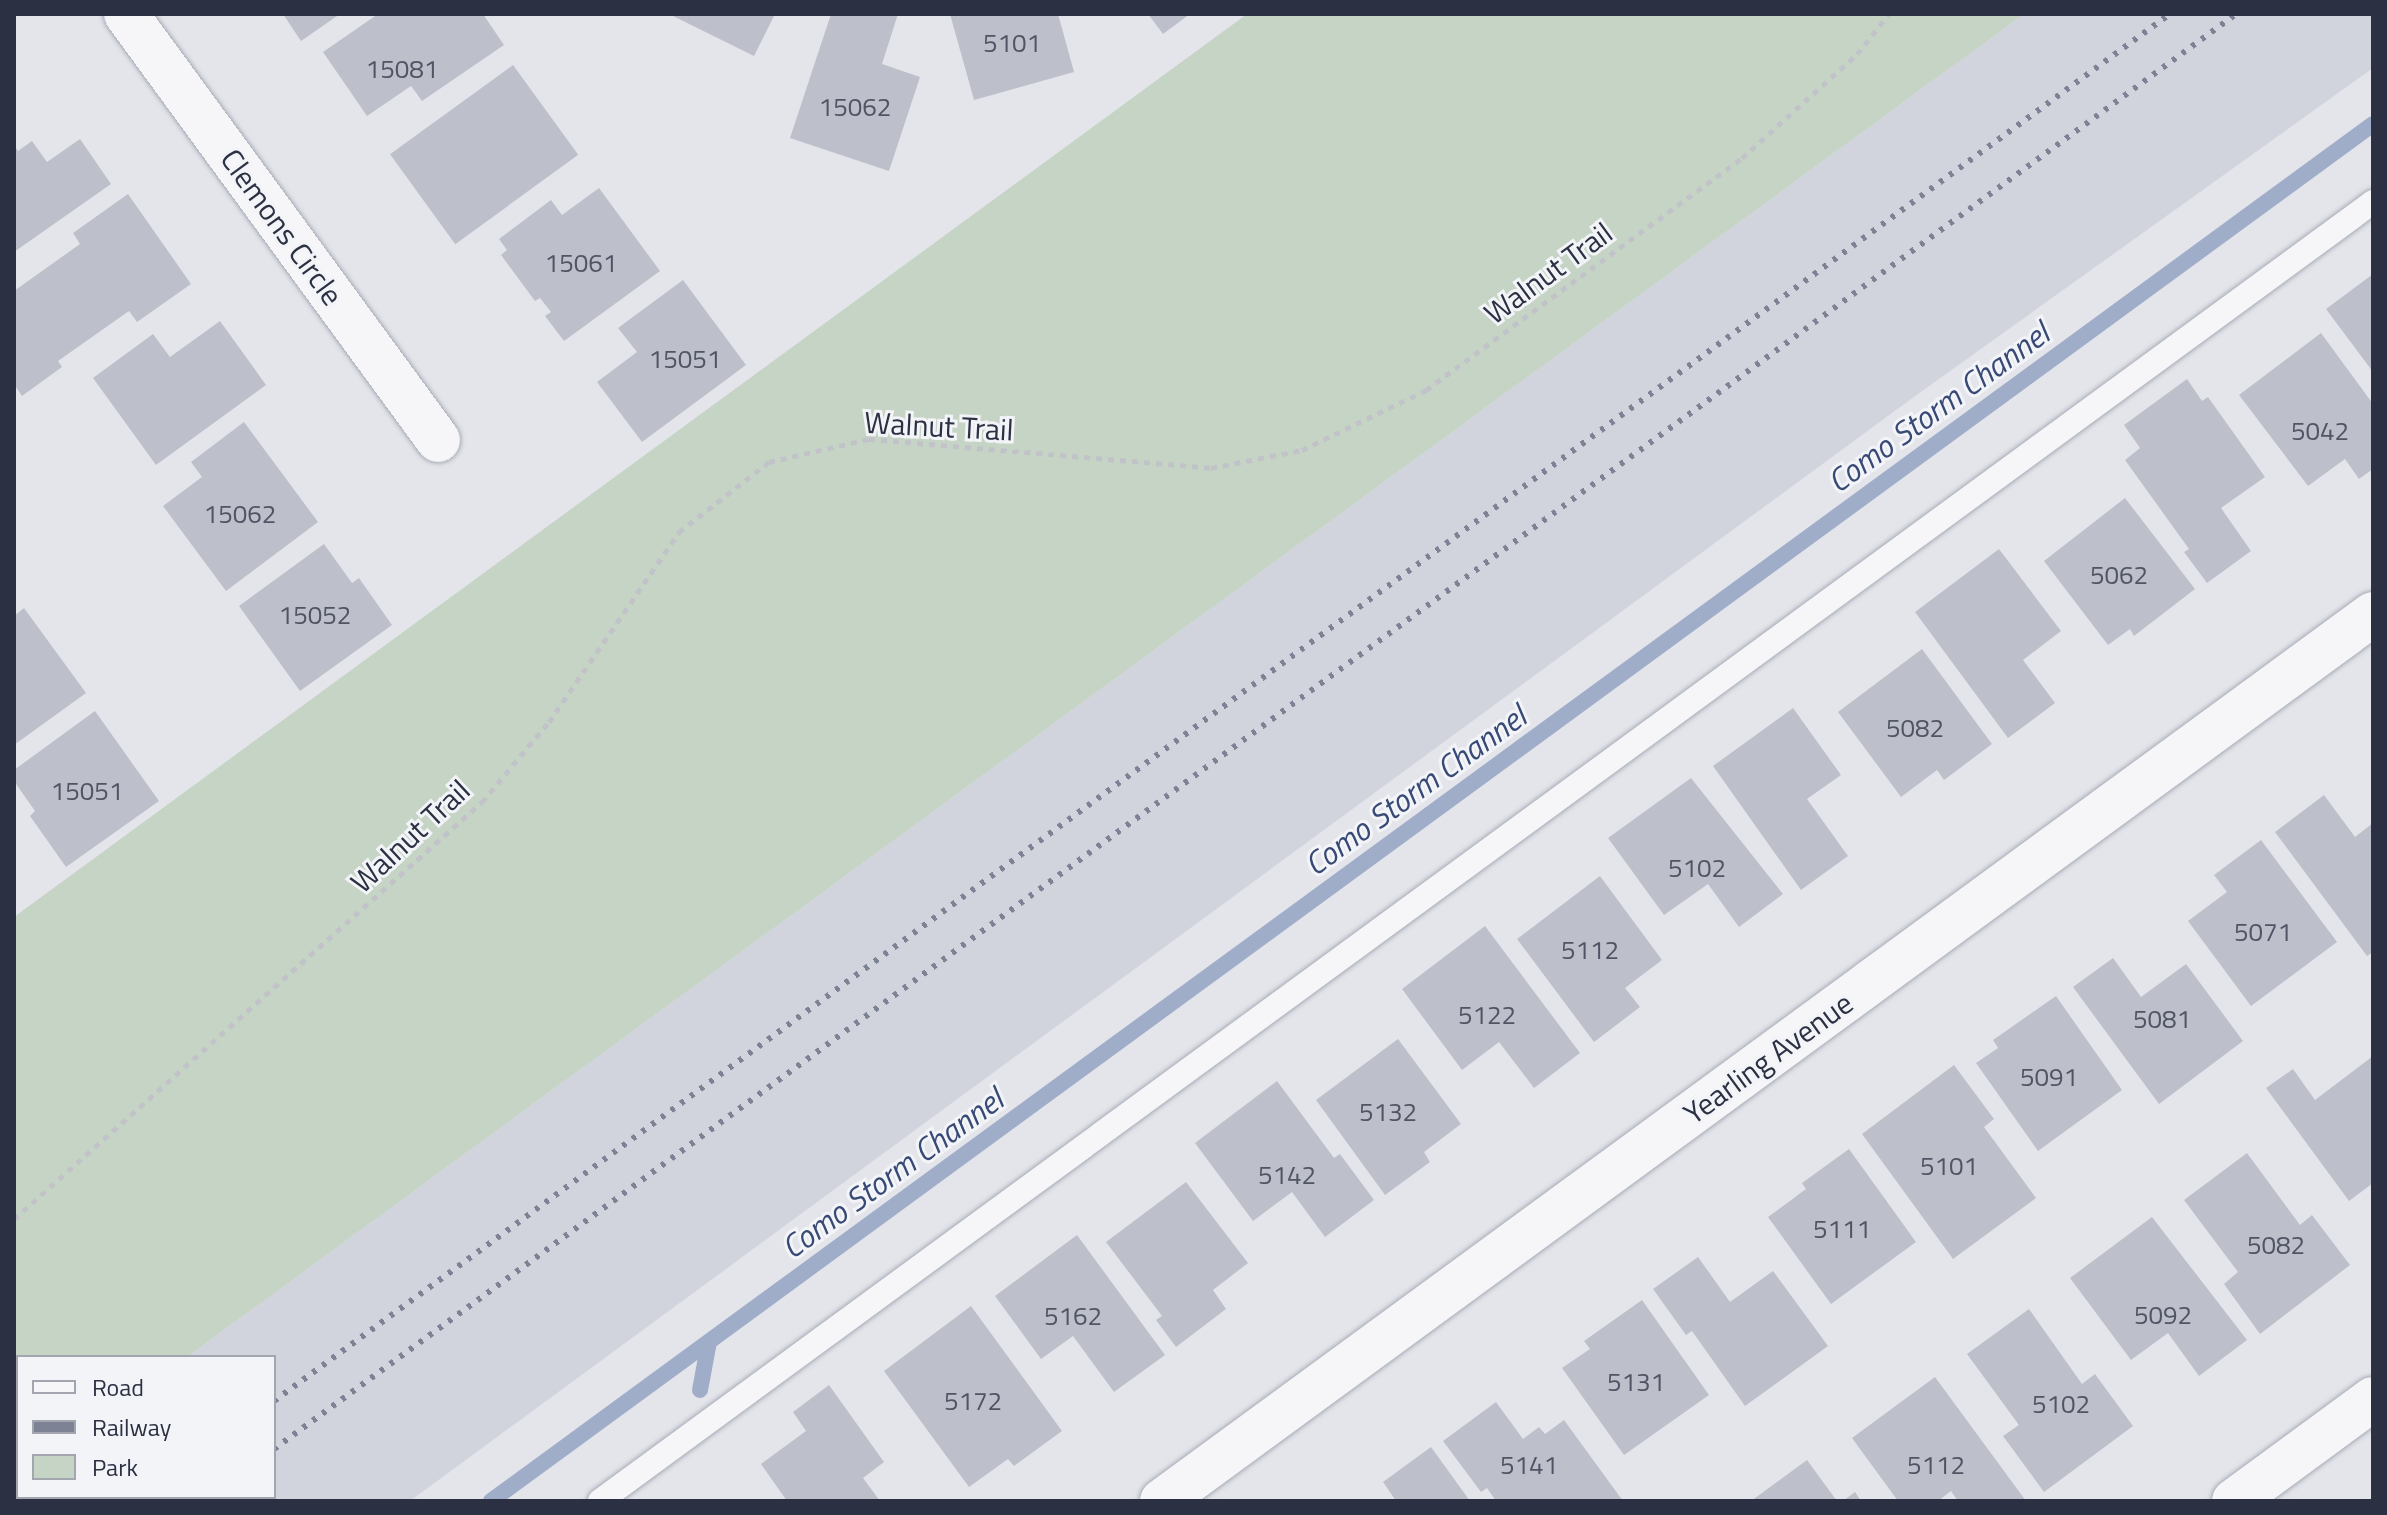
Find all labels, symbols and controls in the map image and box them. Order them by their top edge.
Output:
house number: 5101 [983,27,1041,59]
house number: 15081 [366,53,438,85]
house number: 15062 [819,91,891,123]
street label: Clemons Circle [213,142,351,312]
street label: Walnut Trail [1477,215,1619,331]
house number: 15061 [545,247,617,279]
water label: Como Storm Channel [1820,314,2056,500]
house number: 15051 [649,343,721,375]
street label: Walnut Trail [863,404,1015,448]
house number: 5042 [2291,415,2349,447]
house number: 15062 [204,498,276,530]
house number: 5062 [2090,559,2148,591]
house number: 15052 [279,599,351,631]
water label: Como Storm Channel [1297,697,1533,883]
house number: 5082 [1886,712,1944,744]
street label: Walnut Trail [343,772,477,900]
house number: 15051 [51,775,123,807]
house number: 5102 [1668,852,1726,884]
house number: 5071 [2234,916,2292,948]
house number: 5112 [1561,934,1619,966]
street label: Yearling Avenue [1676,985,1860,1131]
house number: 5122 [1458,999,1516,1031]
house number: 5081 [2133,1003,2191,1035]
house number: 5091 [2020,1061,2078,1093]
water label: Como Storm Channel [774,1080,1010,1266]
house number: 5132 [1359,1096,1417,1128]
house number: 5101 [1920,1150,1978,1182]
house number: 5142 [1258,1159,1316,1191]
house number: 5111 [1813,1213,1871,1245]
house number: 5082 [2247,1229,2305,1261]
house number: 5092 [2134,1299,2192,1331]
house number: 5162 [1044,1300,1102,1332]
legend [16,1355,276,1499]
house number: 5131 [1607,1366,1665,1398]
text: Road [92,1369,144,1405]
house number: 5172 [944,1385,1002,1417]
house number: 5102 [2032,1388,2090,1420]
text: Railway [92,1409,171,1445]
text: Park [92,1449,138,1485]
house number: 5141 [1500,1449,1558,1481]
house number: 5112 [1907,1449,1965,1481]

